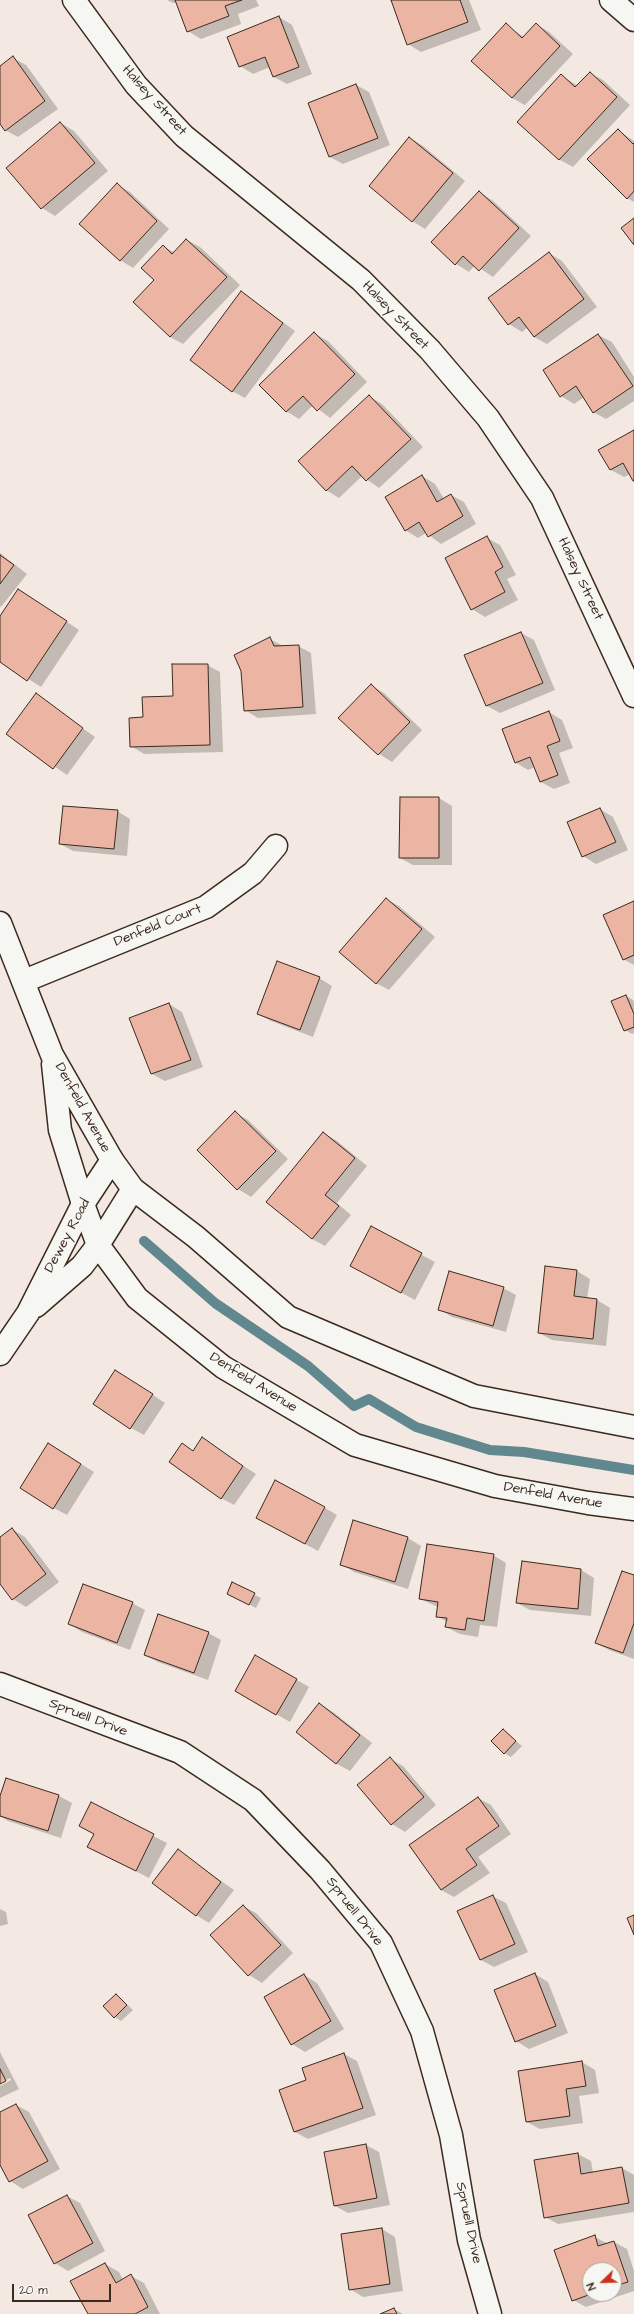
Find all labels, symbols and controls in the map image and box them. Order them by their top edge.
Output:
street label: Halsey Street [118,62,190,140]
street label: Halsey Street [358,278,432,354]
street label: Halsey Street [554,535,606,623]
street label: Denfeld Court [112,901,204,951]
street label: Denfeld Avenue [50,1060,114,1156]
street label: Dewey Road [42,1196,94,1276]
street label: Denfeld Avenue [206,1349,300,1417]
street label: Denfeld Avenue [502,1479,604,1513]
street label: Spruell Drive [46,1695,130,1741]
street label: Spruell Drive [322,1874,386,1950]
street label: Spruell Drive [451,2181,485,2265]
north arrow [582,2262,622,2302]
scale bar [14,2276,113,2302]
text: N [583,2280,600,2293]
text: 20 m [19,2282,48,2299]

